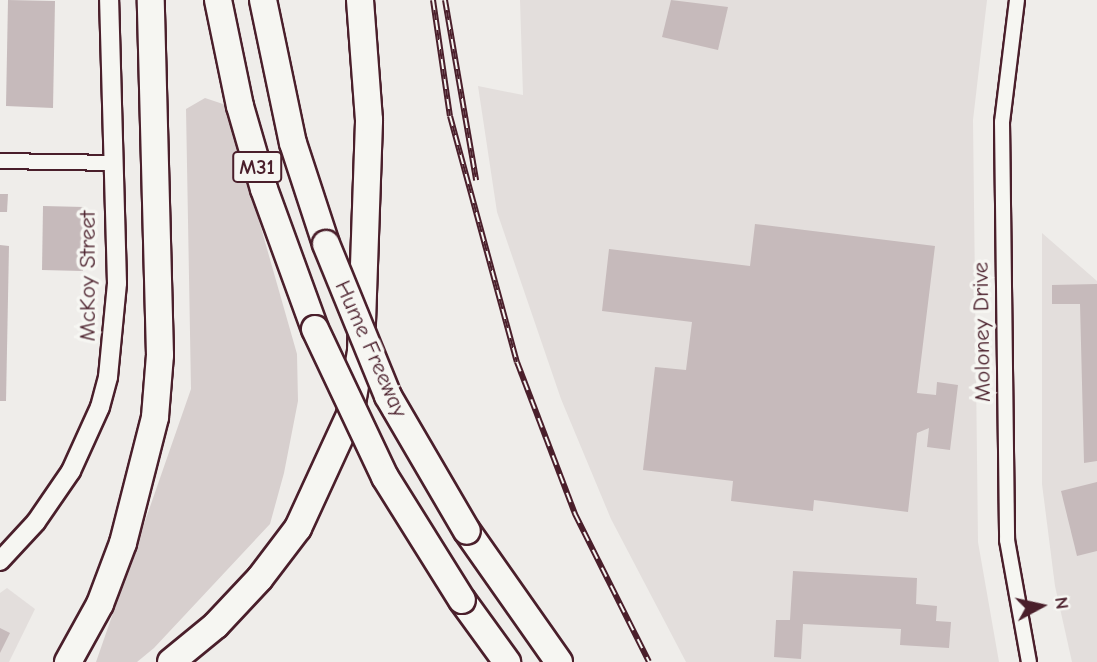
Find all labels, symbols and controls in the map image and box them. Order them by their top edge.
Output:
road number: M31 [231,150,283,184]
street label: McKoy Street [74,211,102,341]
street label: Moloney Drive [967,262,997,402]
street label: Hume Freeway [328,276,414,422]
north arrow [1006,571,1076,641]
text: N [1050,595,1074,611]

